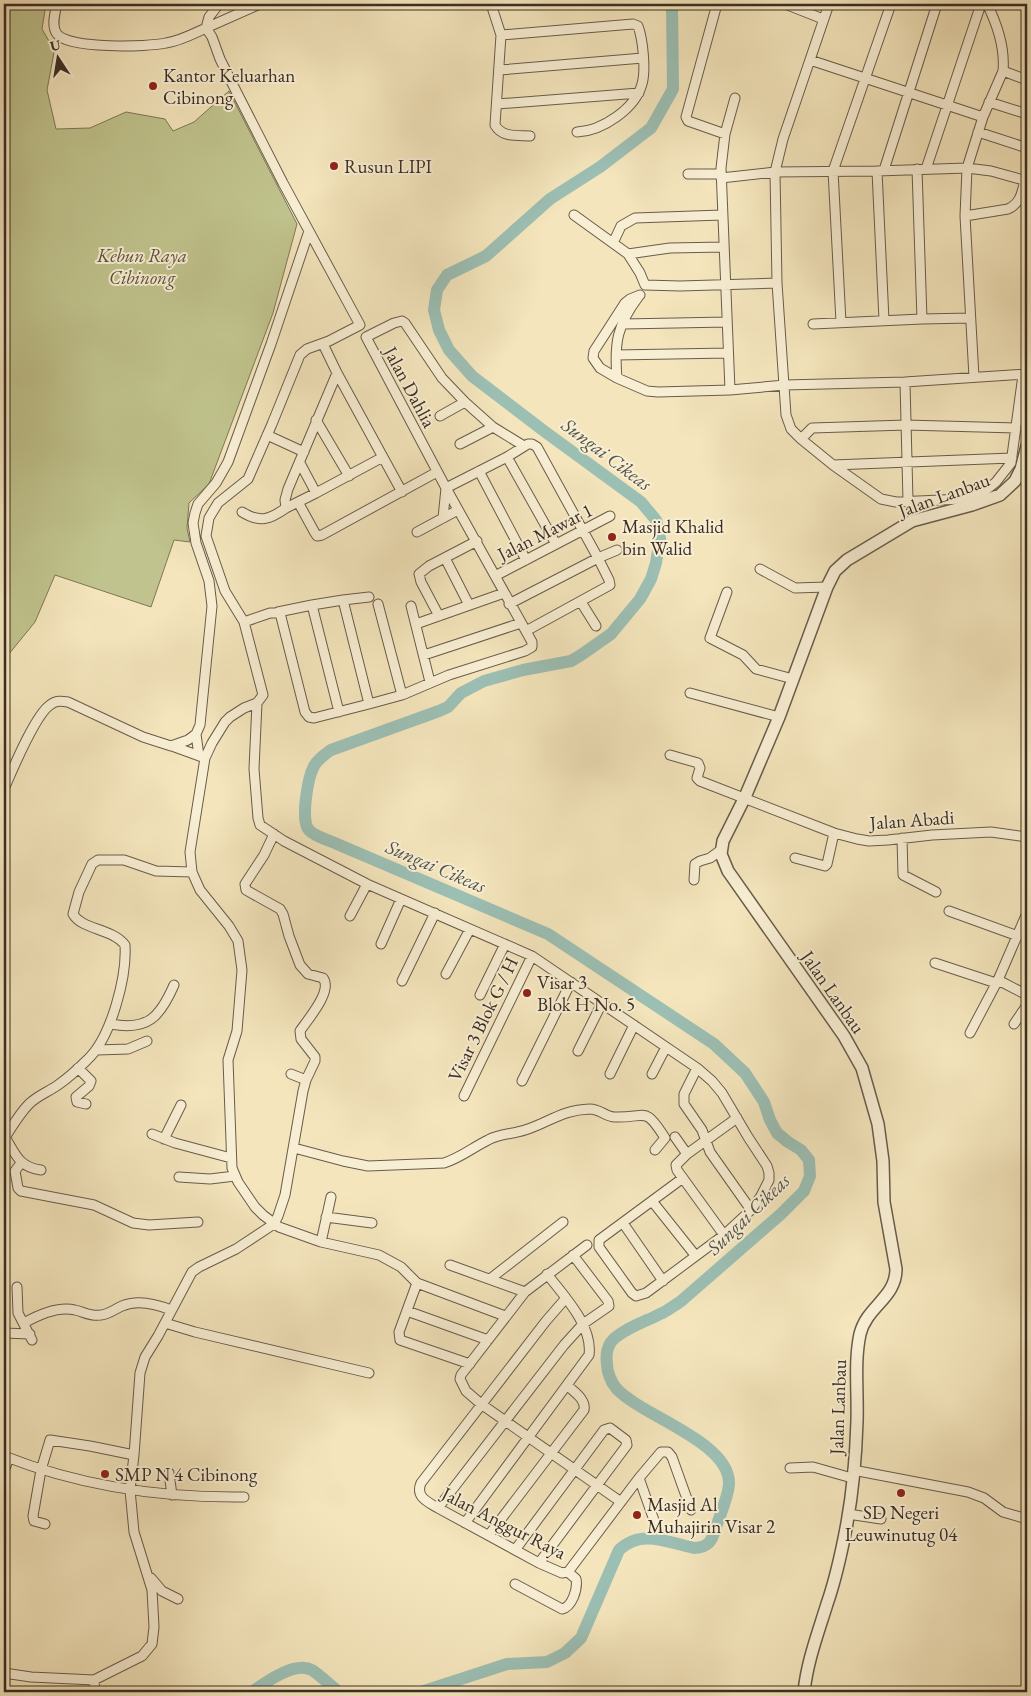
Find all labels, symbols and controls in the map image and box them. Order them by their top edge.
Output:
north arrow [32,32,82,82]
text: U [48,35,63,55]
place label: Kantor Keluarhan Cibinong [163,63,295,110]
marker: Kantor Keluarhan Cibinong [147,80,159,92]
place label: Rusun LIPI [344,154,433,179]
marker: Rusun LIPI [328,160,340,172]
park label: Kebun Raya Cibinong [96,243,187,290]
street label: Jalan Dahlia [377,340,442,432]
water label: Sungai Cikeas [556,411,658,497]
street label: Jalan Lanbau [893,467,993,524]
street label: Jalan Mawar 1 [491,497,597,568]
place label: Masjid Khalid bin Walid [622,514,724,561]
marker: Masjid Khalid bin Walid [606,531,618,543]
street label: Jalan Abadi [867,805,955,836]
water label: Sungai Cikeas [381,833,490,899]
street label: Jalan Lanbau [794,944,871,1038]
street label: Visar 3 Blok G / H [442,952,524,1086]
place label: Visar 3 Blok H No. 5 [537,970,635,1017]
marker: Visar 3 Blok H No. 5 [521,987,533,999]
water label: Sungai Cikeas [700,1167,796,1261]
street label: Jalan Lanbau [824,1359,852,1457]
place label: SMP N 4 Cibinong [115,1462,258,1487]
marker: SMP N 4 Cibinong [99,1468,111,1480]
street label: Jalan Anggur Raya [436,1480,571,1565]
marker: SD Negeri Leuwinutug 04 [895,1487,907,1499]
place label: Masjid Al Muhajirin Visar 2 [647,1492,775,1539]
place label: SD Negeri Leuwinutug 04 [845,1500,958,1547]
marker: Masjid Al Muhajirin Visar 2 [631,1509,643,1521]

